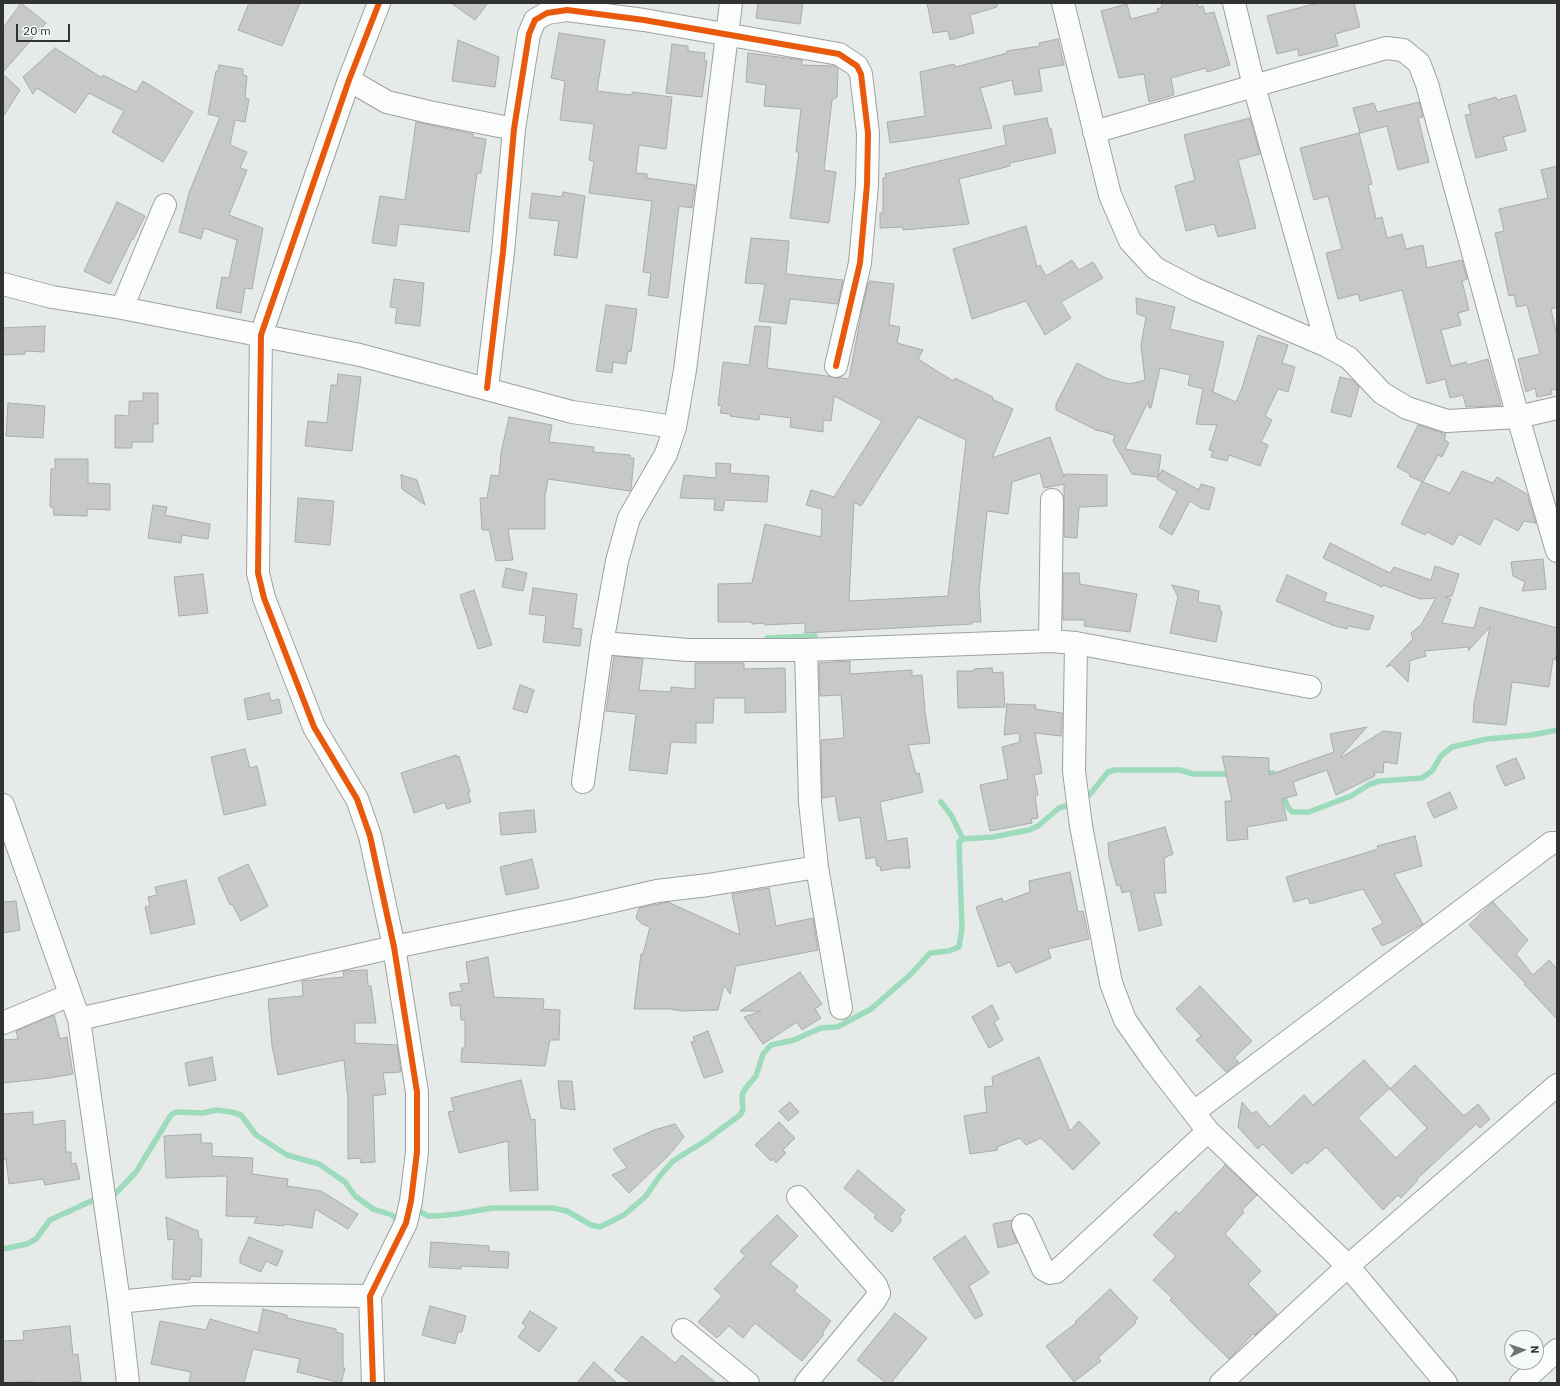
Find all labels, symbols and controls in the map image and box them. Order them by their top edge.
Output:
scale bar [18,16,72,42]
text: 20 m [23,23,51,38]
north arrow [1504,1330,1544,1370]
text: N [1528,1345,1542,1354]

